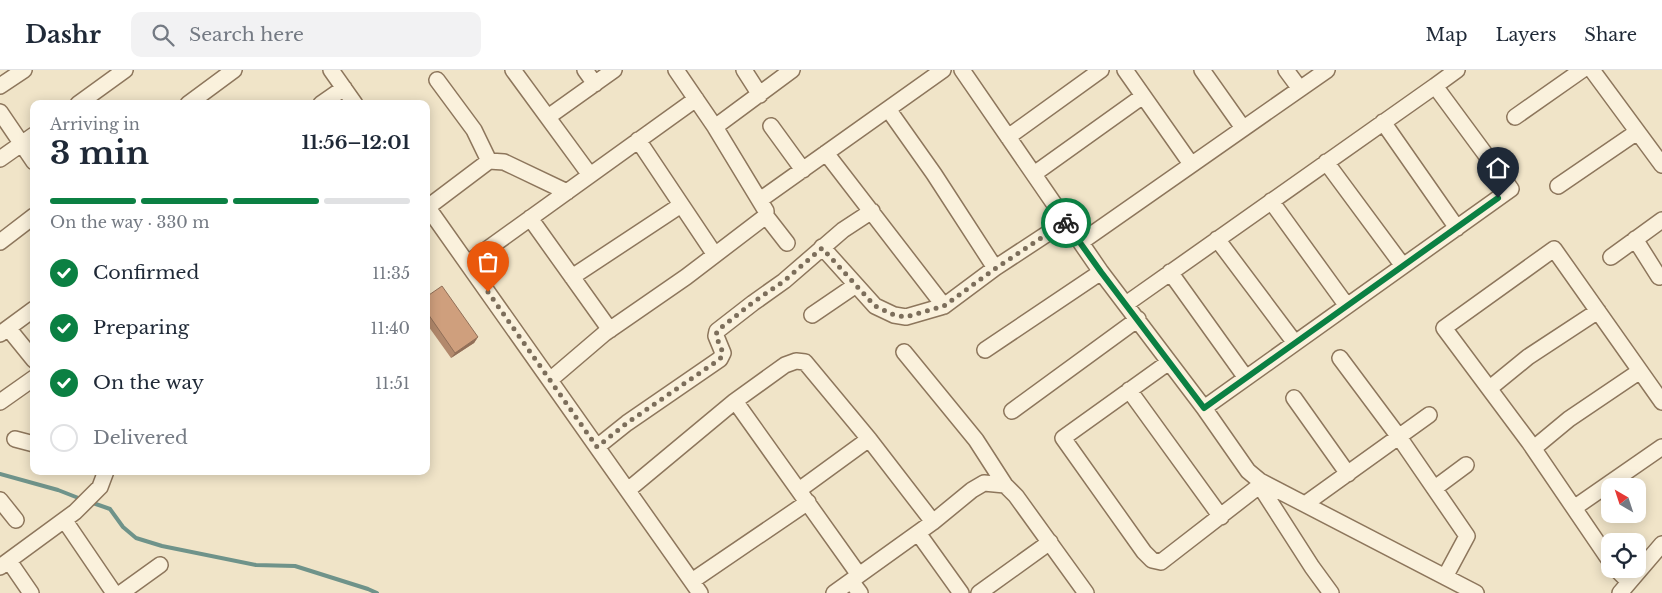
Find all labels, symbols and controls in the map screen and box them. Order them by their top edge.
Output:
search box [131,12,481,57]
text: Dashr [25,20,101,49]
icon: search [149,21,177,49]
text: Search here [189,23,304,46]
text: Map [1426,24,1467,46]
text: Layers [1495,24,1556,46]
text: Share [1584,24,1637,46]
text: Arriving in [50,114,140,134]
text: 11:56–12:01 [301,131,410,154]
text: 3 min [50,133,149,173]
pin [1477,147,1519,198]
icon: home [1484,154,1512,182]
courier [1041,198,1091,248]
icon: bike [1052,209,1080,237]
text: On the way · 330 m [50,212,210,232]
pin [467,241,509,292]
icon: bag [474,248,502,276]
icon: check [50,259,78,287]
text: Confirmed [93,261,199,284]
text: 11:35 [372,263,410,283]
icon: check [50,314,78,342]
text: Preparing [93,316,189,339]
text: 11:40 [370,318,410,338]
icon: check [50,369,78,397]
text: On the way [93,371,204,394]
text: 11:51 [375,373,410,393]
text: Delivered [93,426,188,449]
north arrow [1601,478,1646,522]
map controls [1601,478,1646,578]
button: locate [1601,533,1646,578]

